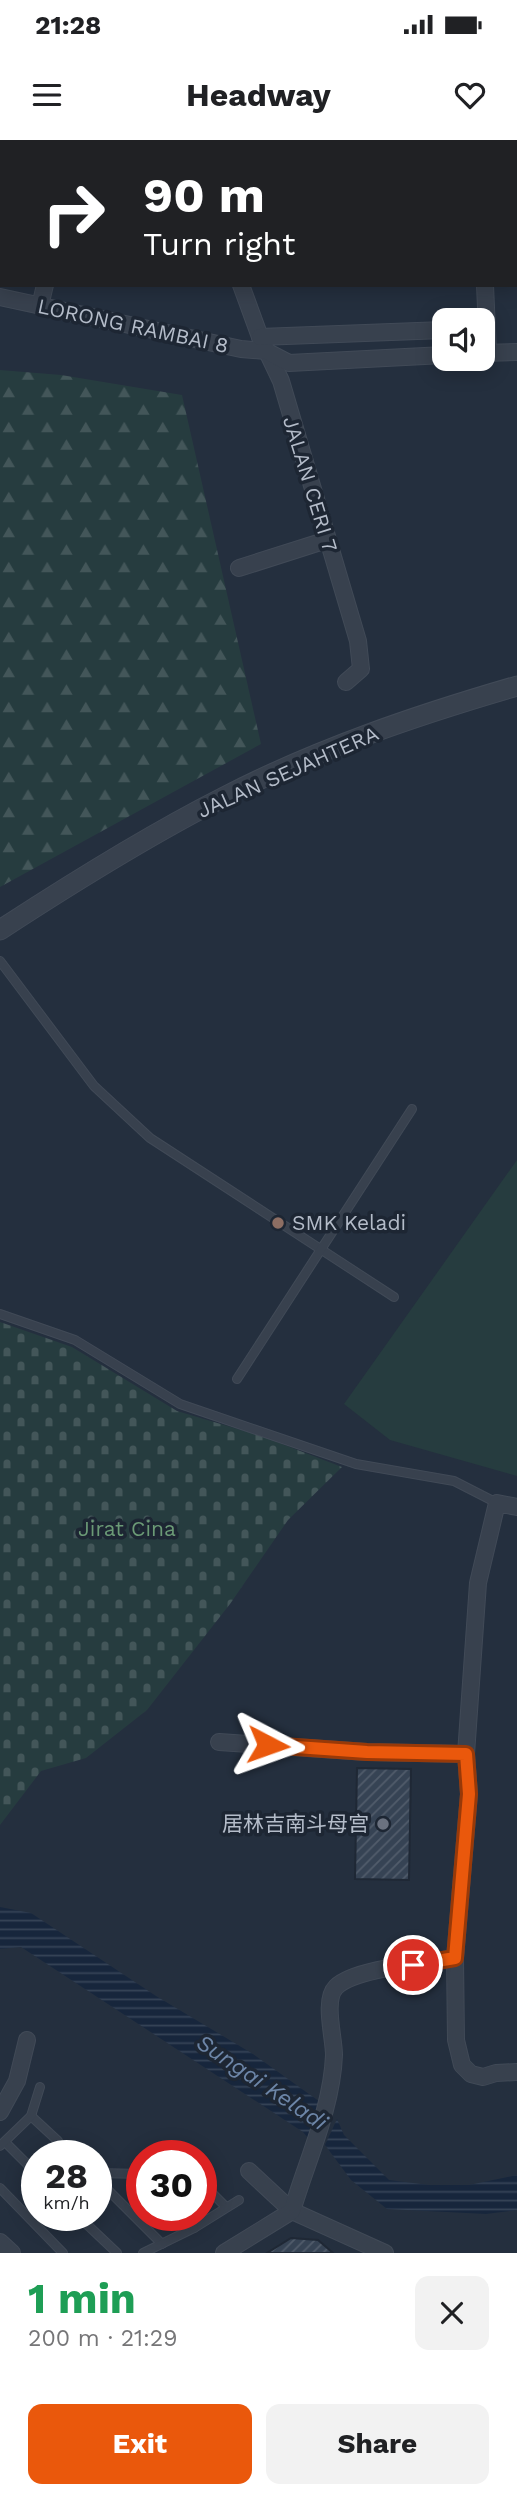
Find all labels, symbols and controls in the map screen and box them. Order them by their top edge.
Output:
text: 21:28 [35,10,101,40]
icon: menu [28,76,66,114]
text: Headway [186,76,331,114]
icon: heart [451,76,489,114]
text: 90 m [143,166,265,224]
icon: right [28,168,119,259]
text: Turn right [143,225,295,263]
street label: LORONG RAMBAI 8 [35,293,231,358]
map controls [432,308,495,371]
button: sound [432,308,495,371]
street label: JALAN CERI 7 [278,413,343,555]
street label: JALAN SEJAHTERA [193,720,382,823]
place label: SMK Keladi [292,1210,406,1235]
marker: SMK Keladi [270,1215,286,1231]
park label: Jirat Cina [78,1516,176,1541]
position arrow [231,1708,305,1782]
place label: 居林吉南斗母宫 [222,1811,369,1836]
marker: 居林吉南斗母宫 [375,1816,391,1832]
pin [383,1935,443,1995]
icon: arrive [394,1946,432,1984]
water label: Sungai Keladi [191,2029,333,2137]
speed limit sign: 30 [126,2140,217,2231]
text: 28 [45,2155,88,2197]
text: km/h [43,2192,90,2213]
text: 1 min [28,2274,136,2323]
button: close [415,2276,489,2350]
text: 200 m · 21:29 [28,2325,177,2352]
button: Exit [28,2404,252,2484]
button: Share [266,2404,489,2484]

